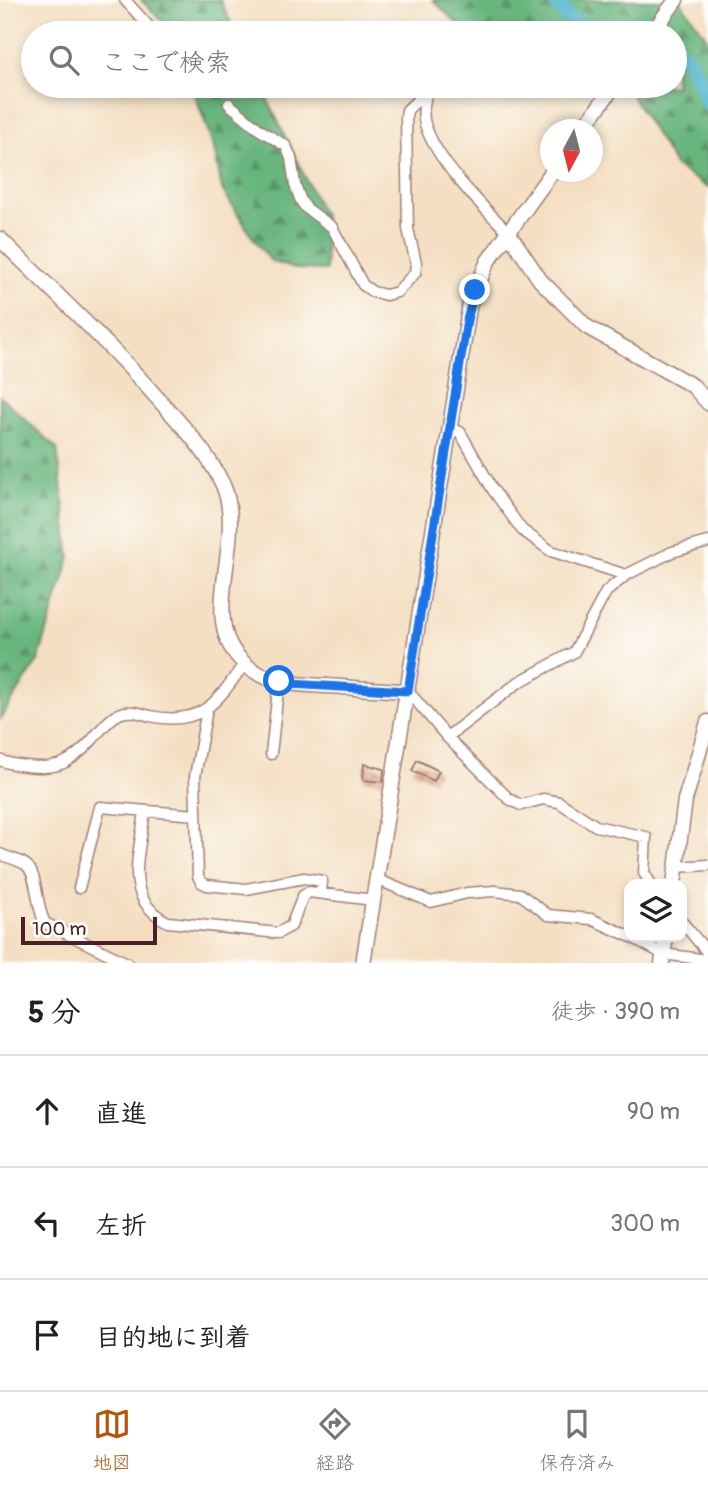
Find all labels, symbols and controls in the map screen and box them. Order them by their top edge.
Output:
search box [21,21,687,98]
icon: search [45,41,83,79]
text: ここで検索 [101,47,231,79]
north arrow [540,119,603,182]
route end [459,274,490,305]
route start [263,665,294,696]
map controls [624,879,687,942]
button: layers [624,879,687,942]
scale bar [21,914,158,946]
text: 100 m [32,917,86,941]
text: 5 分 [28,994,81,1031]
text: 徒歩 · 390 m [551,997,680,1026]
icon: ahead [28,1092,66,1130]
text: 90 m [627,1097,680,1126]
text: 直進 [95,1098,147,1130]
icon: left [28,1204,66,1242]
text: 300 m [610,1209,680,1238]
text: 左折 [95,1210,147,1242]
icon: arrive [28,1316,66,1354]
text: 目的地に到着 [95,1322,251,1354]
tab: 地図 [93,1405,131,1475]
tab: 経路 [316,1405,354,1475]
tab: 保存済み [539,1405,615,1475]

